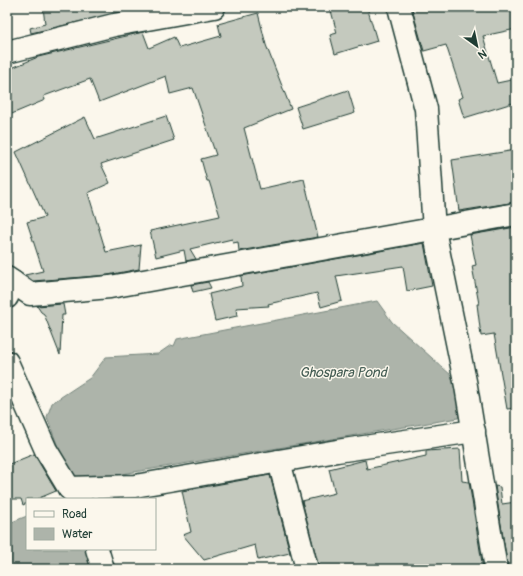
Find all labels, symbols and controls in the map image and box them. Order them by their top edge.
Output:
north arrow [457,26,497,66]
text: N [475,46,489,62]
water label: Ghospara Pond [299,364,389,381]
legend [26,498,156,550]
text: Road [62,507,87,522]
text: Water [62,527,93,542]

